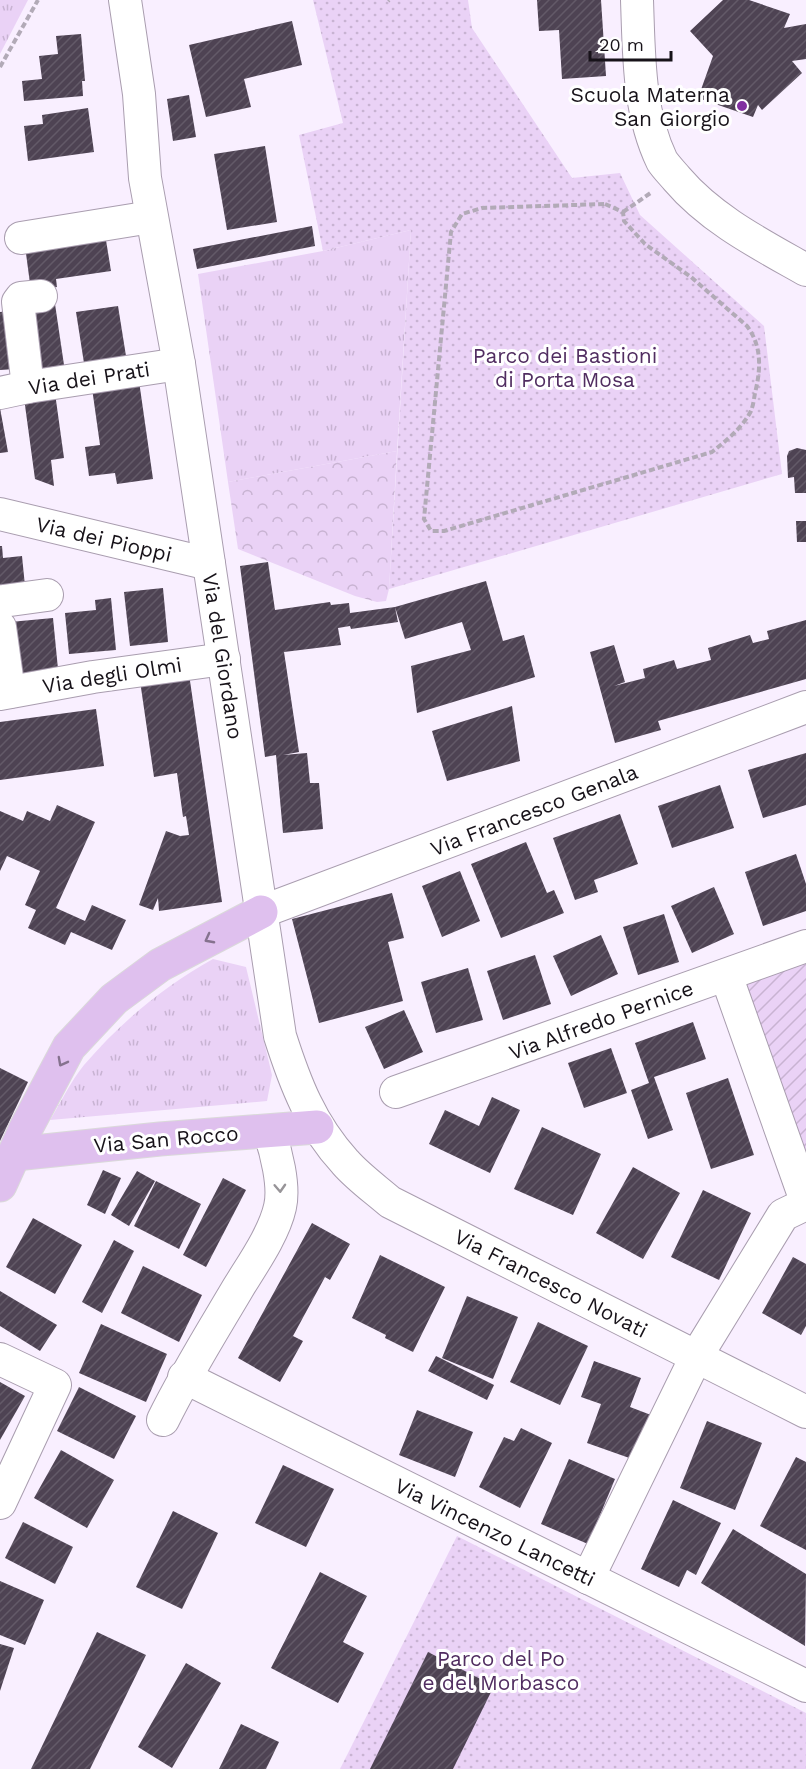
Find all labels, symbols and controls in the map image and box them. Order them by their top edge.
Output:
scale bar [590,24,671,62]
text: 20 m [599,34,644,55]
place label: Scuola Materna San Giorgio [571,82,730,131]
marker: Scuola Materna San Giorgio [735,99,749,113]
park label: Parco dei Bastioni di Porta Mosa [473,343,657,392]
street label: Via dei Prati [26,356,152,400]
street label: Via dei Pioppi [34,511,174,567]
street label: Via del Giordano [197,571,249,741]
street label: Via degli Olmi [40,652,184,698]
street label: Via Francesco Genala [427,759,641,861]
one-way arrow [205,932,216,943]
street label: Via Alfredo Pernice [505,975,697,1065]
one-way arrow [58,1055,69,1066]
street label: Via San Rocco [92,1120,240,1158]
one-way arrow [273,1183,286,1192]
street label: Via Francesco Novati [450,1223,652,1343]
street label: Via Vincenzo Lancetti [391,1473,599,1591]
park label: Parco del Po e del Morbasco [423,1646,579,1695]

